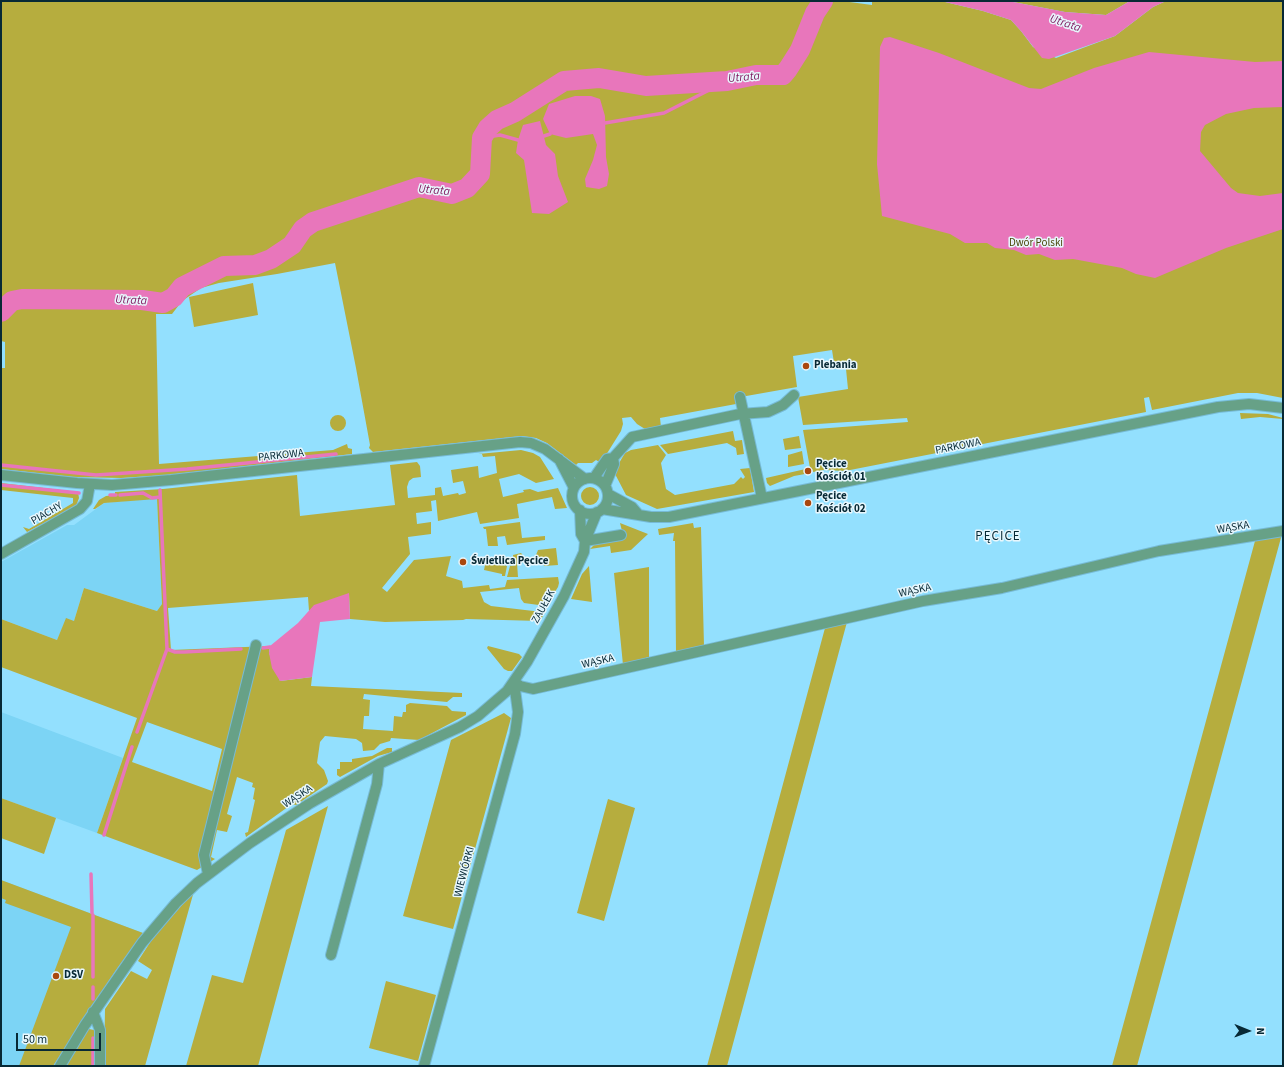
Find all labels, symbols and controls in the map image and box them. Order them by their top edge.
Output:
water label: Utrata [1048,12,1082,36]
water label: Utrata [727,69,761,87]
water label: Utrata [417,182,451,200]
park label: Dwór Polski [1009,237,1063,251]
water label: Utrata [115,293,147,309]
place label: Plebania [814,359,857,373]
marker: Plebania [801,361,811,371]
street label: PARKOWA [934,436,982,458]
street label: PARKOWA [257,447,305,465]
place label: Pęcice Kościół 01 [816,458,866,484]
marker: Pęcice Kościół 01 [803,466,813,476]
place label: Pęcice Kościół 02 [816,490,866,516]
marker: Pęcice Kościół 02 [803,498,813,508]
street label: PIACHY [29,500,65,528]
street label: WĄSKA [1216,519,1250,537]
district label: PĘCICE [975,529,1021,545]
place label: Świetlica Pęcice [471,555,548,569]
marker: Świetlica Pęcice [458,557,468,567]
street label: WĄSKA [898,581,932,601]
street label: ZAUŁEK [529,588,559,626]
street label: WĄSKA [581,652,615,672]
street label: WĄSKA [281,783,315,811]
street label: WIEWIÓRKI [452,845,478,899]
place label: DSV [64,969,83,983]
marker: DSV [51,971,61,981]
north arrow [1228,1011,1268,1051]
scale bar [18,1025,103,1051]
text: N [1253,1027,1268,1035]
text: 50 m [23,1031,47,1048]

